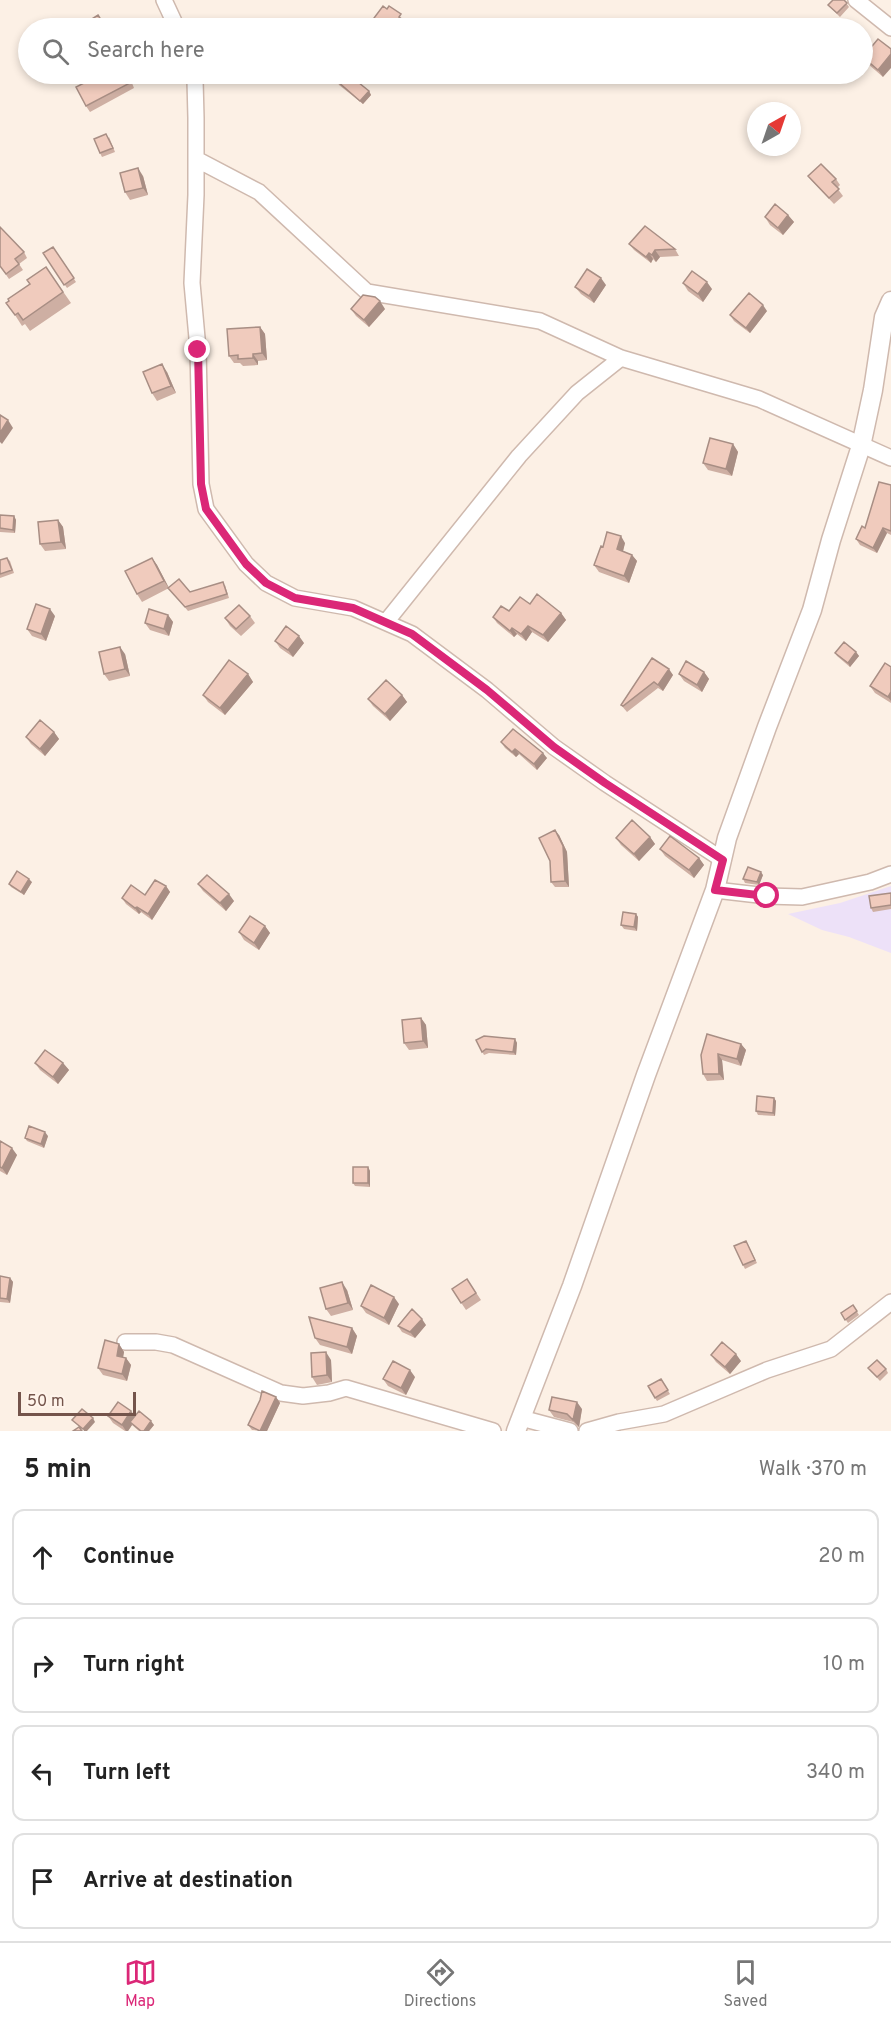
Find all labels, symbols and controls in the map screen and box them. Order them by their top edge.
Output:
search box [18,18,873,84]
icon: search [39,35,72,68]
text: Search here [87,38,205,65]
north arrow [747,102,801,156]
route end [184,336,210,362]
route start [753,882,779,908]
scale bar [18,1389,136,1416]
text: 50 m [27,1392,65,1412]
text: 5 min [24,1454,92,1487]
text: Walk · 370 m [759,1457,867,1483]
icon: ahead [26,1541,59,1574]
text: Continue [83,1544,174,1571]
text: 20 m [818,1544,865,1570]
icon: right [26,1649,59,1682]
text: Turn right [83,1652,185,1679]
text: 10 m [823,1652,865,1678]
icon: left [26,1757,59,1790]
text: Turn left [83,1760,171,1787]
text: 340 m [806,1760,865,1786]
icon: arrive [26,1865,59,1898]
text: Arrive at destination [83,1868,293,1895]
tab: Map [124,1956,157,2012]
tab: Directions [404,1956,476,2012]
tab: Saved [723,1956,767,2012]

